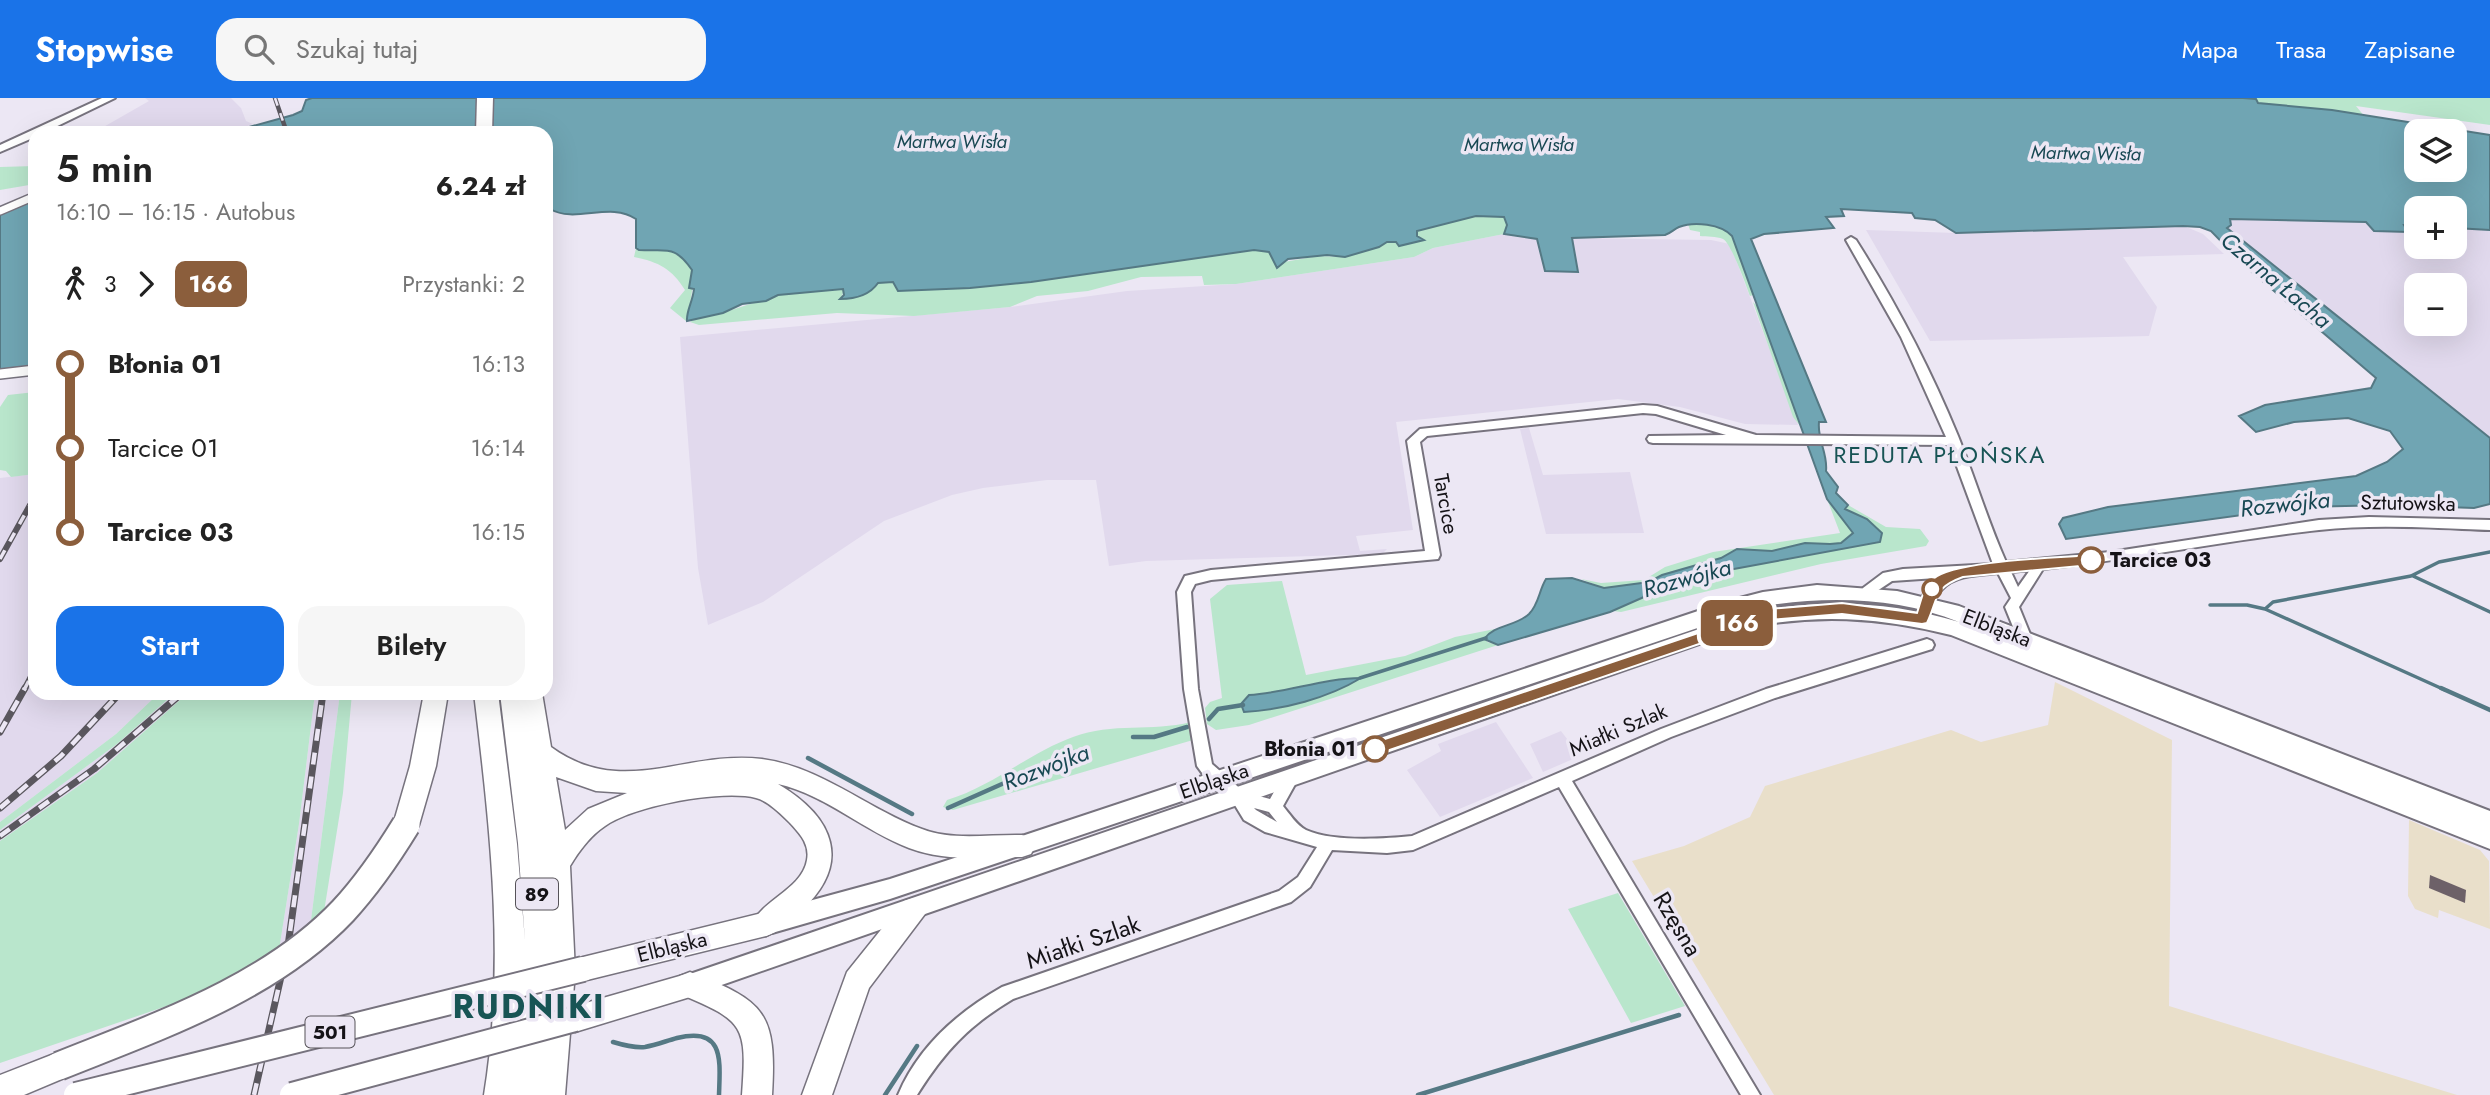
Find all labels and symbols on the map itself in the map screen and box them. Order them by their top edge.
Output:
water label: Martwa Wisła [897,128,1008,155]
water label: Martwa Wisła [1464,131,1575,158]
water label: Martwa Wisła [2031,139,2142,167]
water label: Czarna Łacha [2213,224,2339,337]
district label: REDUTA PŁOŃSKA [1833,438,2047,472]
street label: Tarcice [1426,471,1466,537]
water label: Rozwójka [2238,482,2332,526]
street label: Sztutowska [2360,487,2456,519]
place label: Tarcice 03 [2110,545,2211,575]
marker: Tarcice 03 [2078,547,2104,573]
water label: Rozwójka [1639,550,1735,606]
unlabelled marker [1922,579,1942,599]
line badge: 166 [1697,600,1777,646]
street label: Elbląska [1958,601,2036,655]
street label: Miałki Szlak [1564,696,1672,764]
place label: Błonia 01 [1264,734,1356,764]
water label: Rozwójka [998,735,1094,799]
marker: Błonia 01 [1362,736,1388,762]
street label: Elbląska [1175,755,1253,807]
road number: 89 [516,878,558,909]
street label: Rzęsna [1645,885,1711,963]
street label: Miałki Szlak [1021,906,1145,978]
street label: Elbląska [634,924,710,970]
district label: RUDNIKI [452,983,606,1030]
road number: 501 [306,1016,354,1048]

